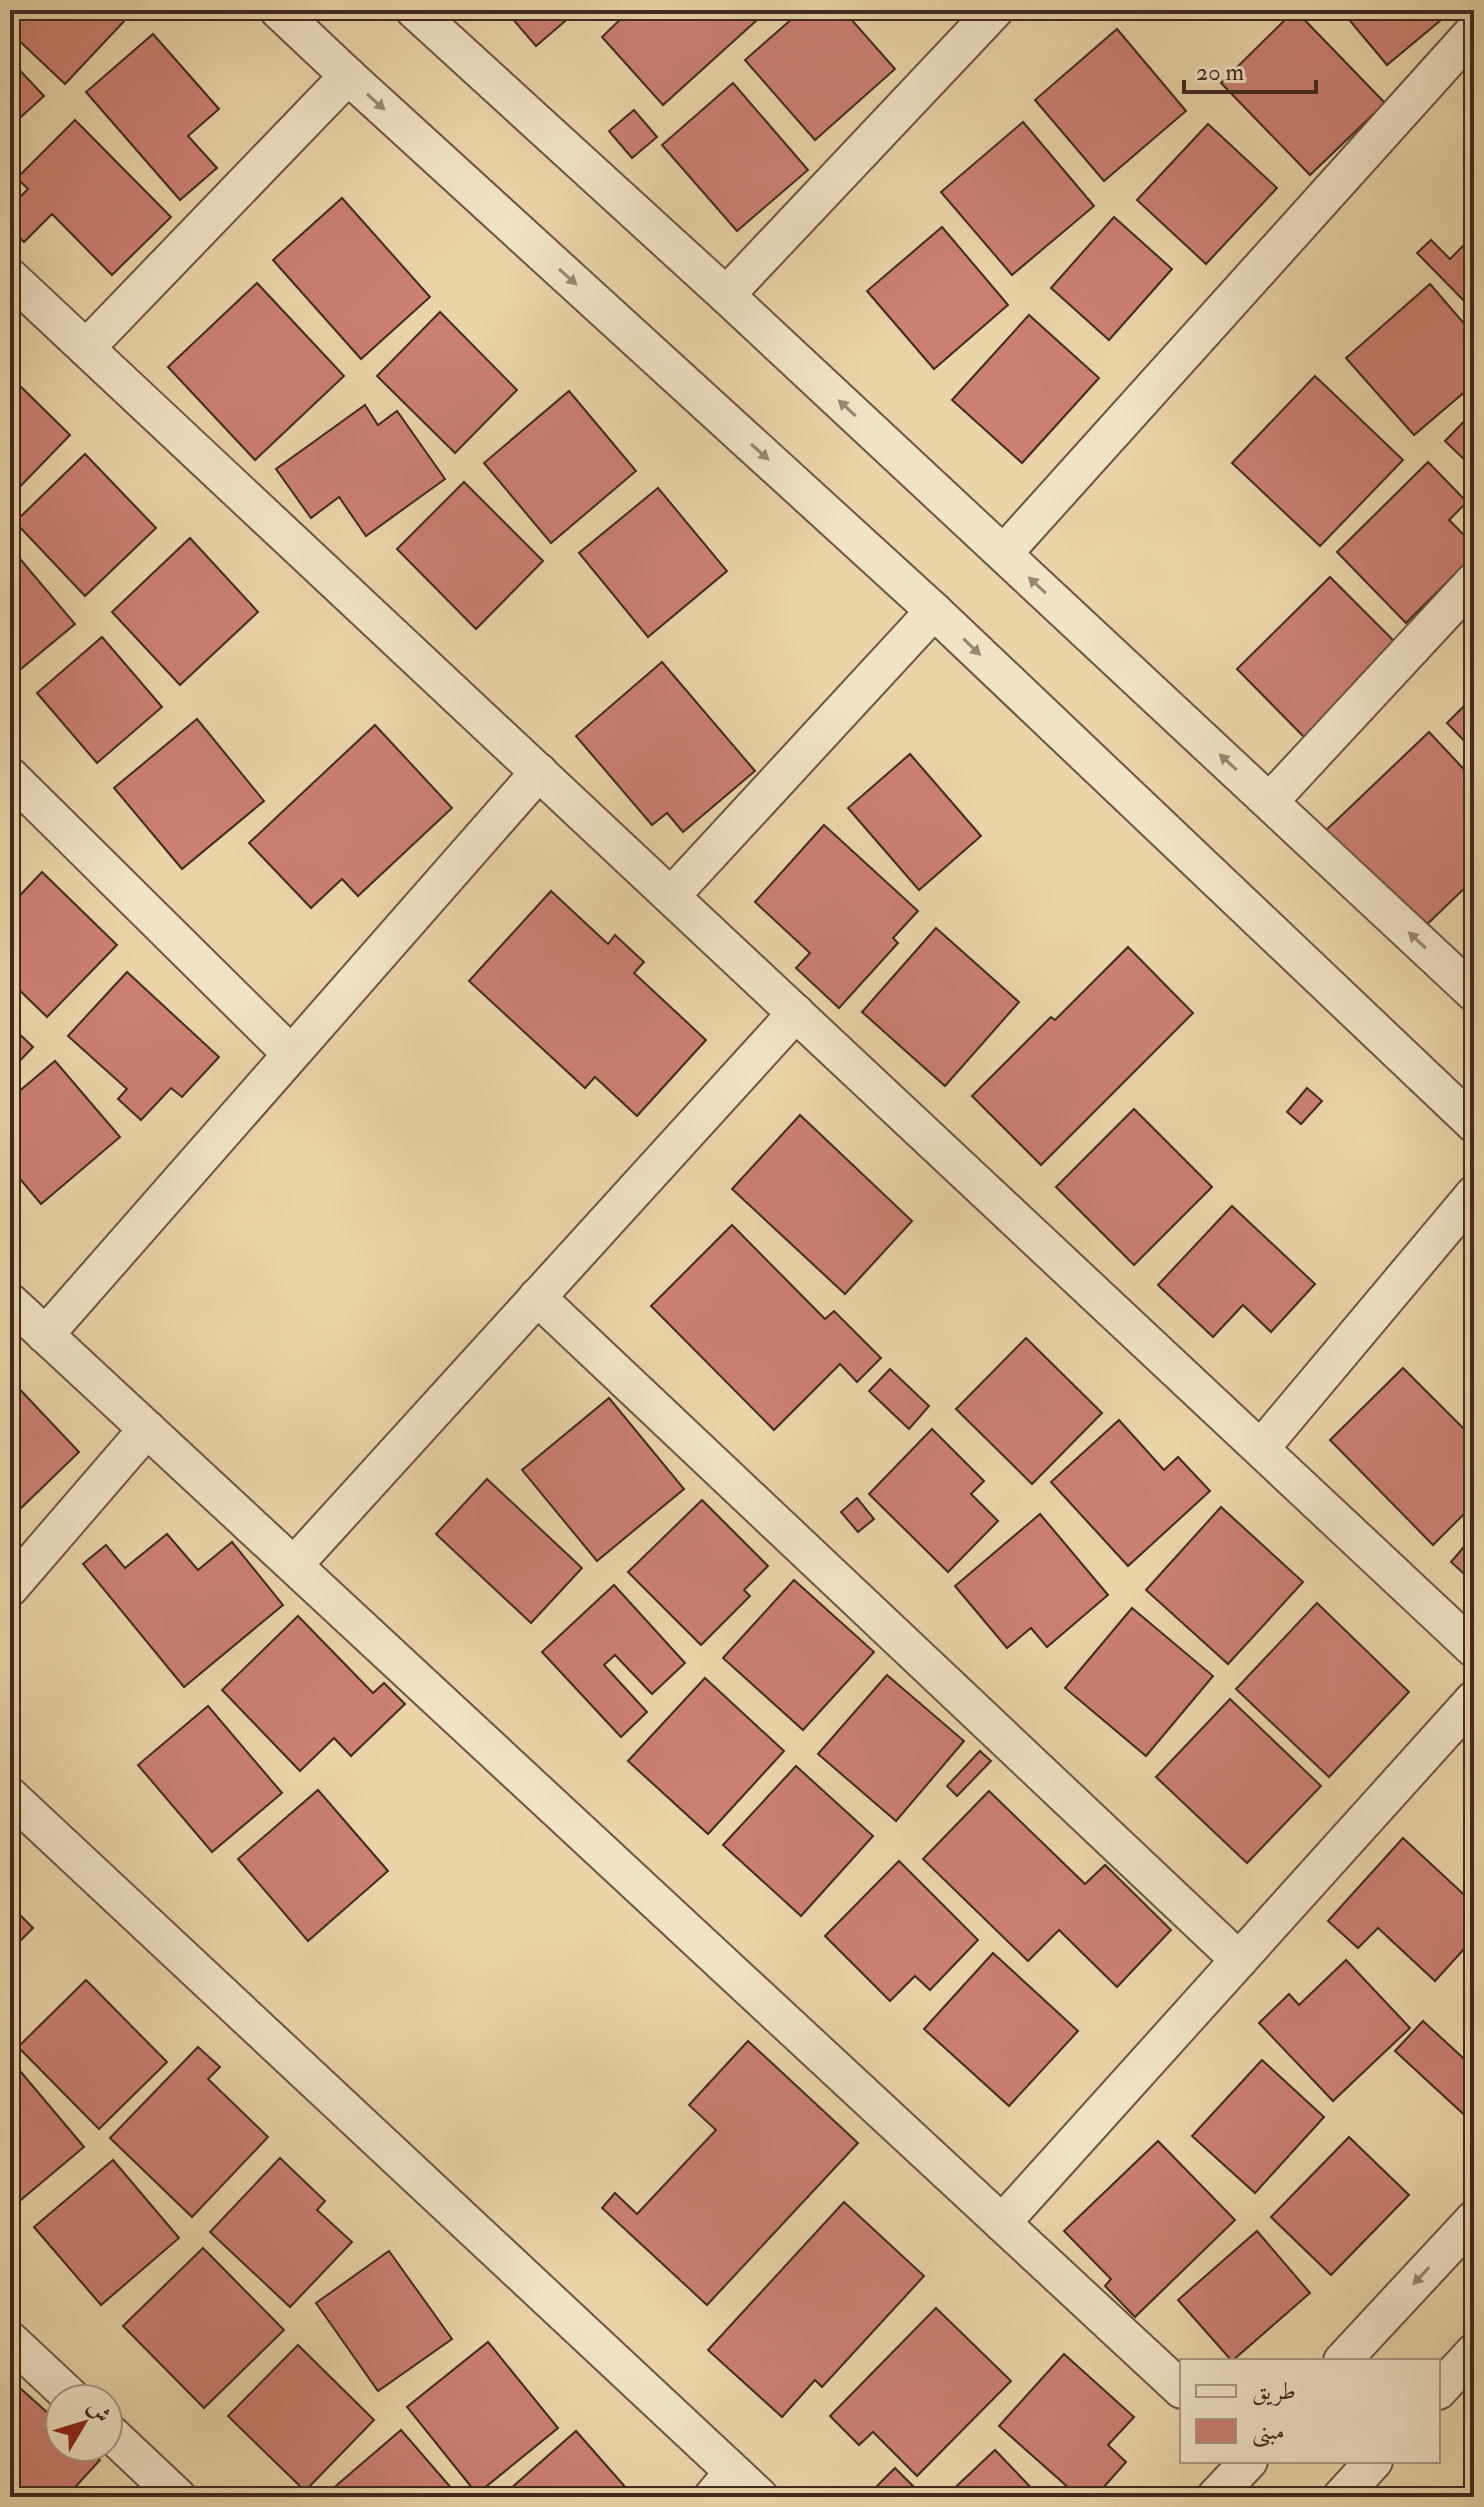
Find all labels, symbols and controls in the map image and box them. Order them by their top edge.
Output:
scale bar [1184,44,1316,94]
text: 20 m [1196,57,1245,88]
one-way arrow [365,93,385,110]
one-way arrow [558,268,577,286]
one-way arrow [838,399,857,417]
one-way arrow [751,443,770,461]
one-way arrow [1028,576,1047,594]
one-way arrow [962,637,981,656]
one-way arrow [1218,753,1237,771]
one-way arrow [1408,931,1427,950]
one-way arrow [1412,2266,1430,2285]
legend [1180,2359,1440,2463]
text: طريق [1252,2376,1296,2407]
north arrow [44,2383,124,2463]
text: ش [81,2394,117,2429]
text: مبنى [1252,2416,1285,2448]

